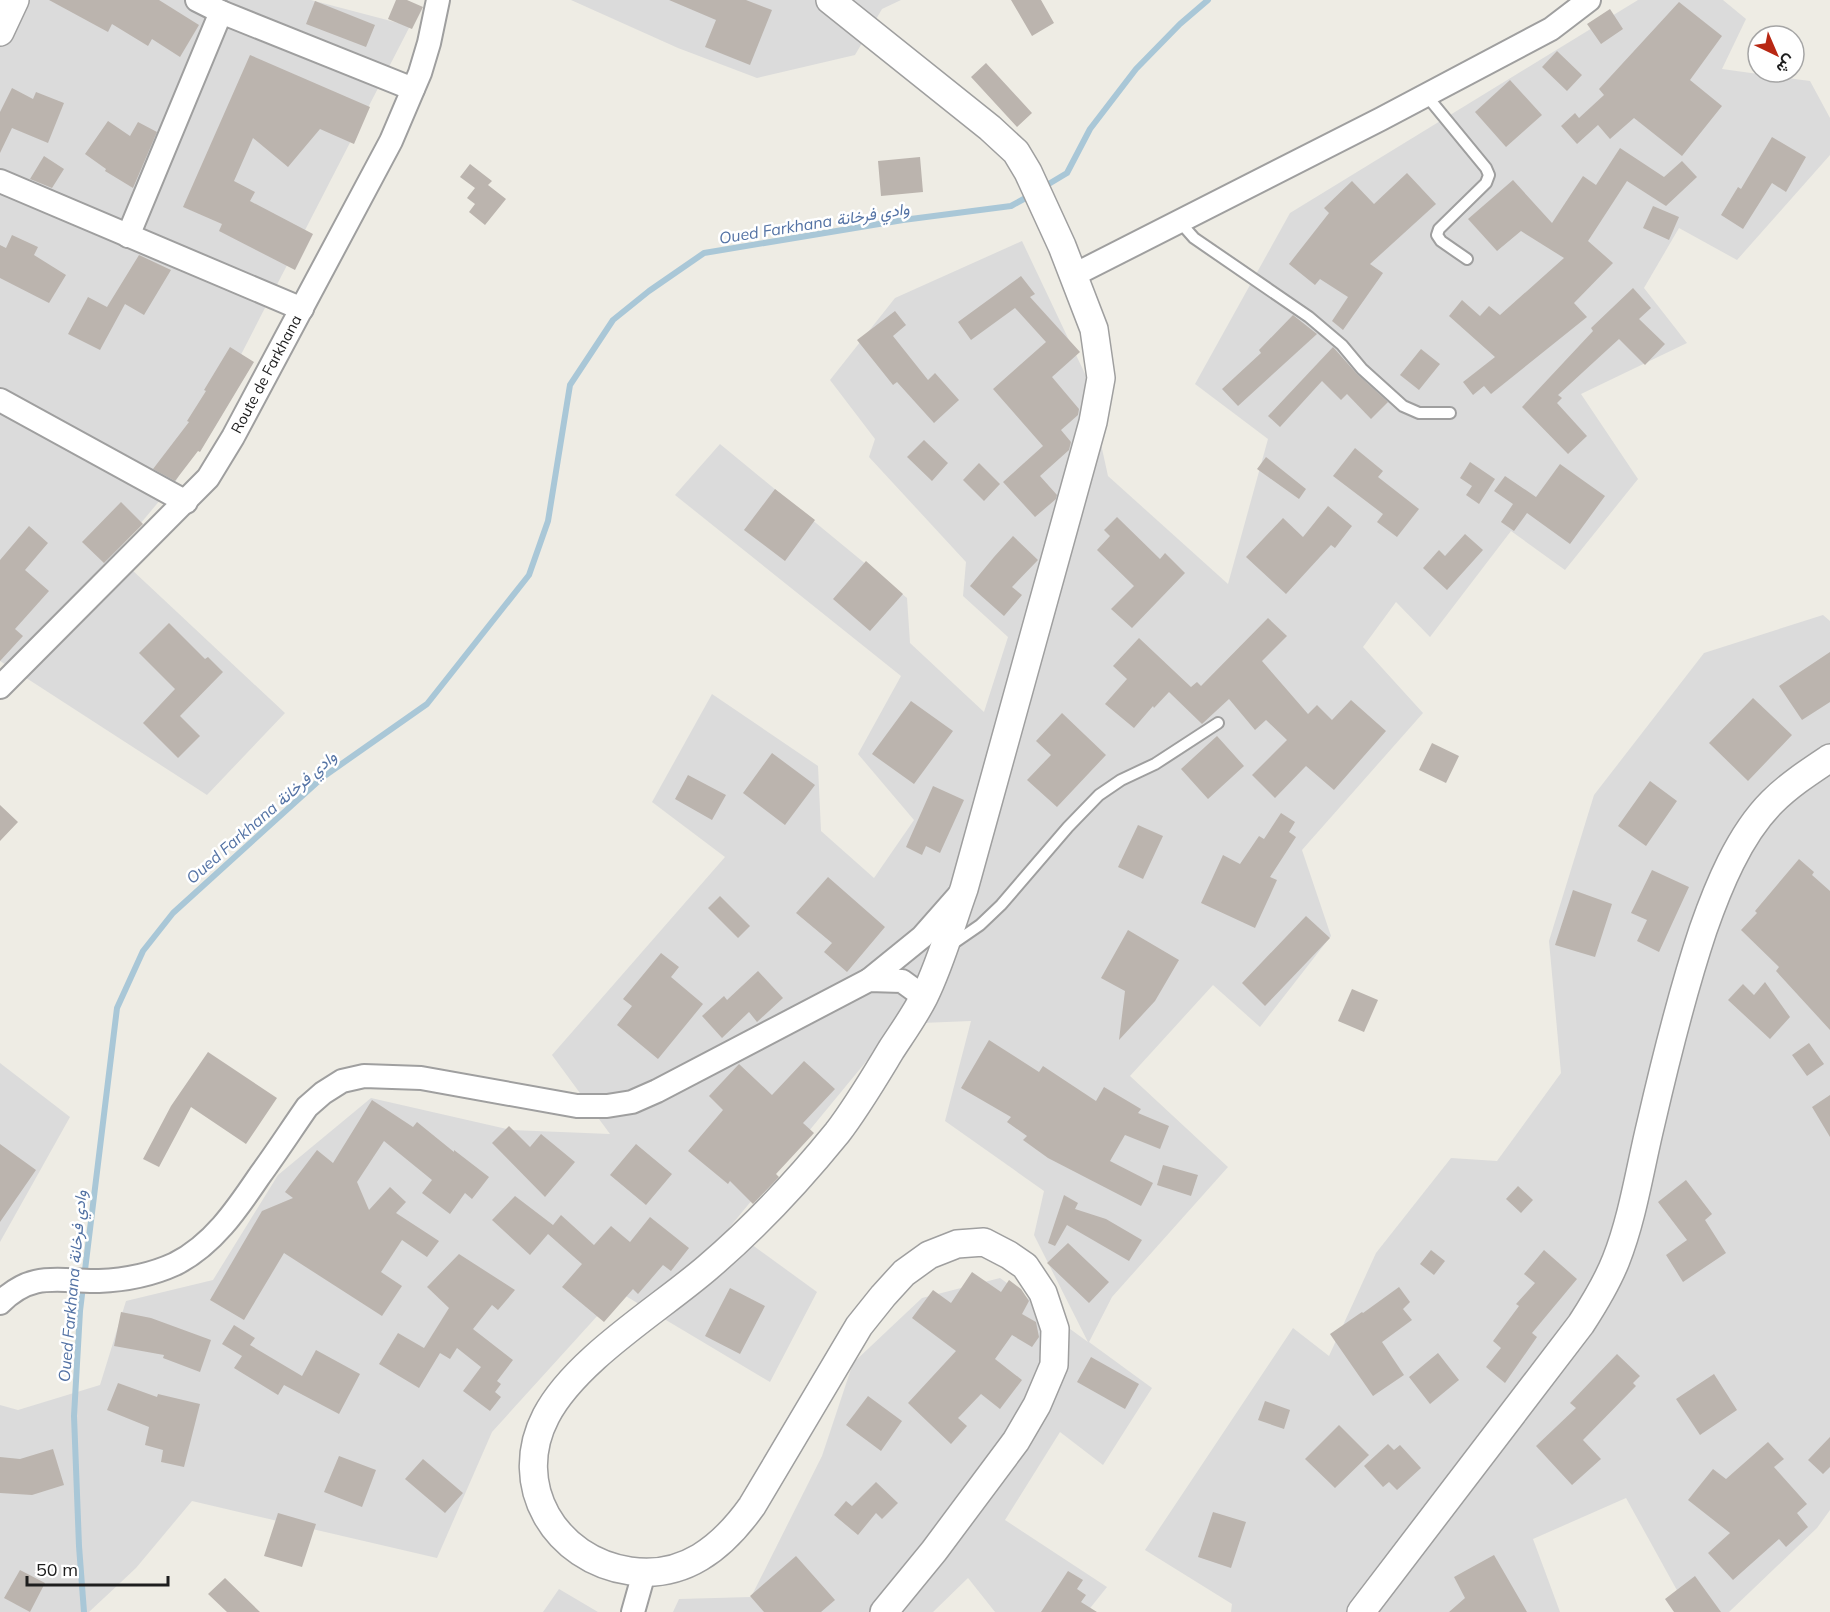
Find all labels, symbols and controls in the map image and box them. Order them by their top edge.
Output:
north arrow [1746,24,1806,84]
text: ش [1773,51,1800,79]
water label: Oued Farkhana وادي فرخانة [717,198,911,252]
street label: Route de Farkhana [227,311,305,437]
water label: Oued Farkhana وادي فرخانة [182,746,343,891]
water label: Oued Farkhana وادي فرخانة [54,1189,94,1383]
scale bar [27,1549,168,1587]
text: 50 m [36,1558,78,1581]

